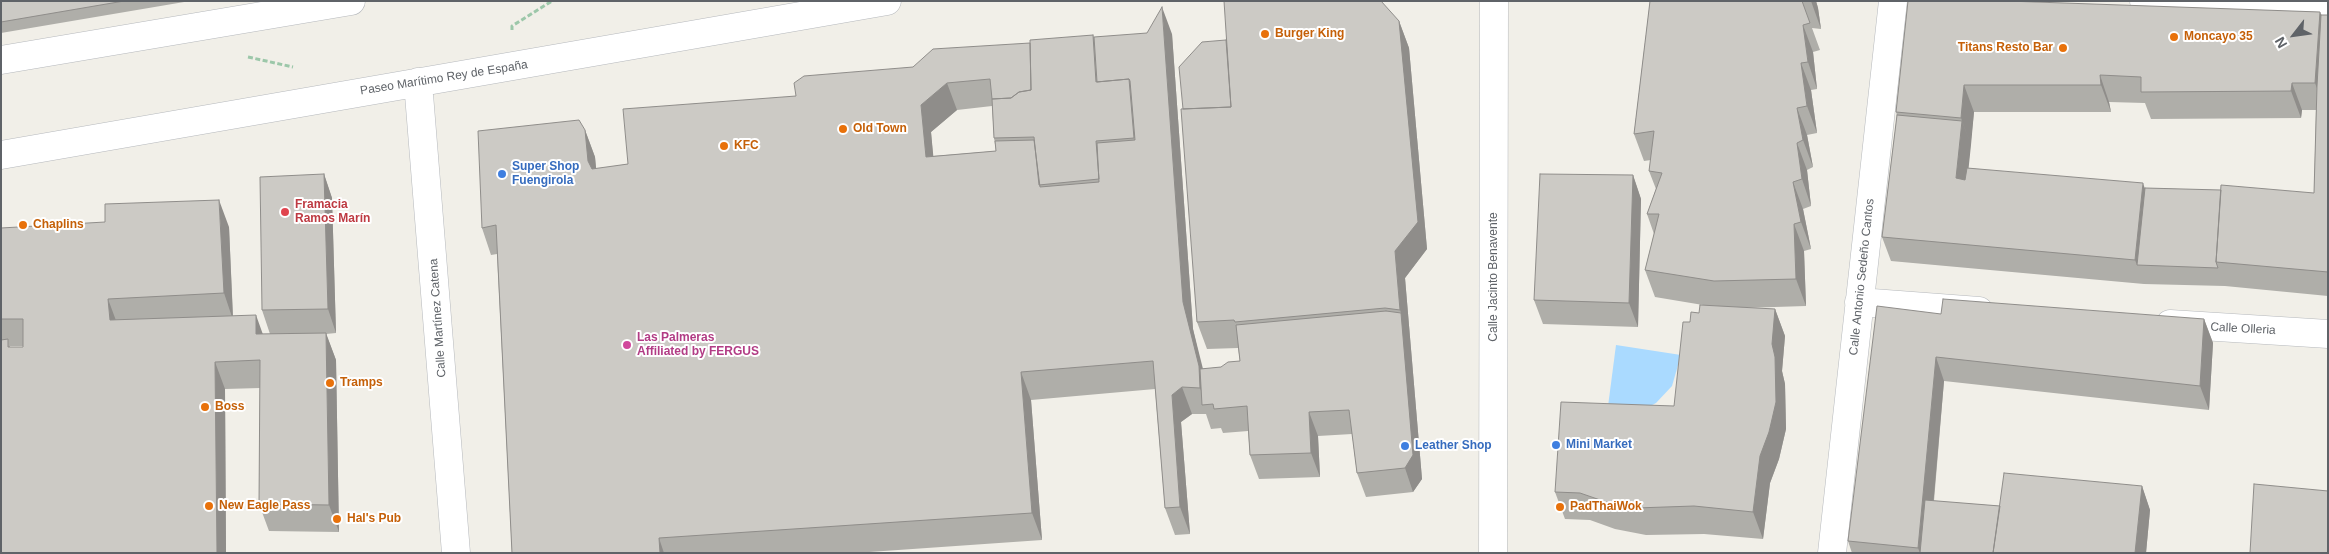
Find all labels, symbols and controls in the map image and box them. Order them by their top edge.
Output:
north arrow [2269,10,2319,60]
place label: Burger King [1275,27,1344,41]
marker: Burger King [1259,28,1271,40]
place label: Moncayo 35 [2184,30,2253,44]
marker: Moncayo 35 [2168,31,2180,43]
text: N [2272,34,2290,51]
place label: Titans Resto Bar [1958,41,2053,55]
marker: Titans Resto Bar [2057,42,2069,54]
street label: Paseo Marítimo Rey de España [359,58,529,98]
place label: Old Town [853,122,907,136]
marker: Old Town [837,123,849,135]
place label: KFC [734,139,759,153]
marker: KFC [718,140,730,152]
place label: Super Shop Fuengirola [512,160,579,188]
marker: Super Shop Fuengirola [496,168,508,180]
place label: Framacia Ramos Marín [295,198,370,226]
street label: Calle Antonio Sedeño Cantos [1847,198,1877,356]
marker: Framacia Ramos Marín [279,206,291,218]
street label: Calle Jacinto Benavente [1487,212,1501,342]
place label: Chaplins [33,218,84,232]
marker: Chaplins [17,219,29,231]
street label: Calle Martínez Catena [427,258,449,378]
street label: Calle Olleria [2210,320,2276,338]
place label: Las Palmeras Affiliated by FERGUS [637,331,759,359]
marker: Las Palmeras Affiliated by FERGUS [621,339,633,351]
place label: Tramps [340,376,383,390]
marker: Tramps [324,377,336,389]
place label: Boss [215,400,244,414]
marker: Boss [199,401,211,413]
place label: Mini Market [1566,438,1632,452]
place label: Leather Shop [1415,439,1492,453]
marker: Mini Market [1550,439,1562,451]
marker: Leather Shop [1399,440,1411,452]
place label: New Eagle Pass [219,499,310,513]
marker: New Eagle Pass [203,500,215,512]
place label: PadThaiWok [1570,500,1642,514]
marker: PadThaiWok [1554,501,1566,513]
place label: Hal's Pub [347,512,401,526]
marker: Hal's Pub [331,513,343,525]

